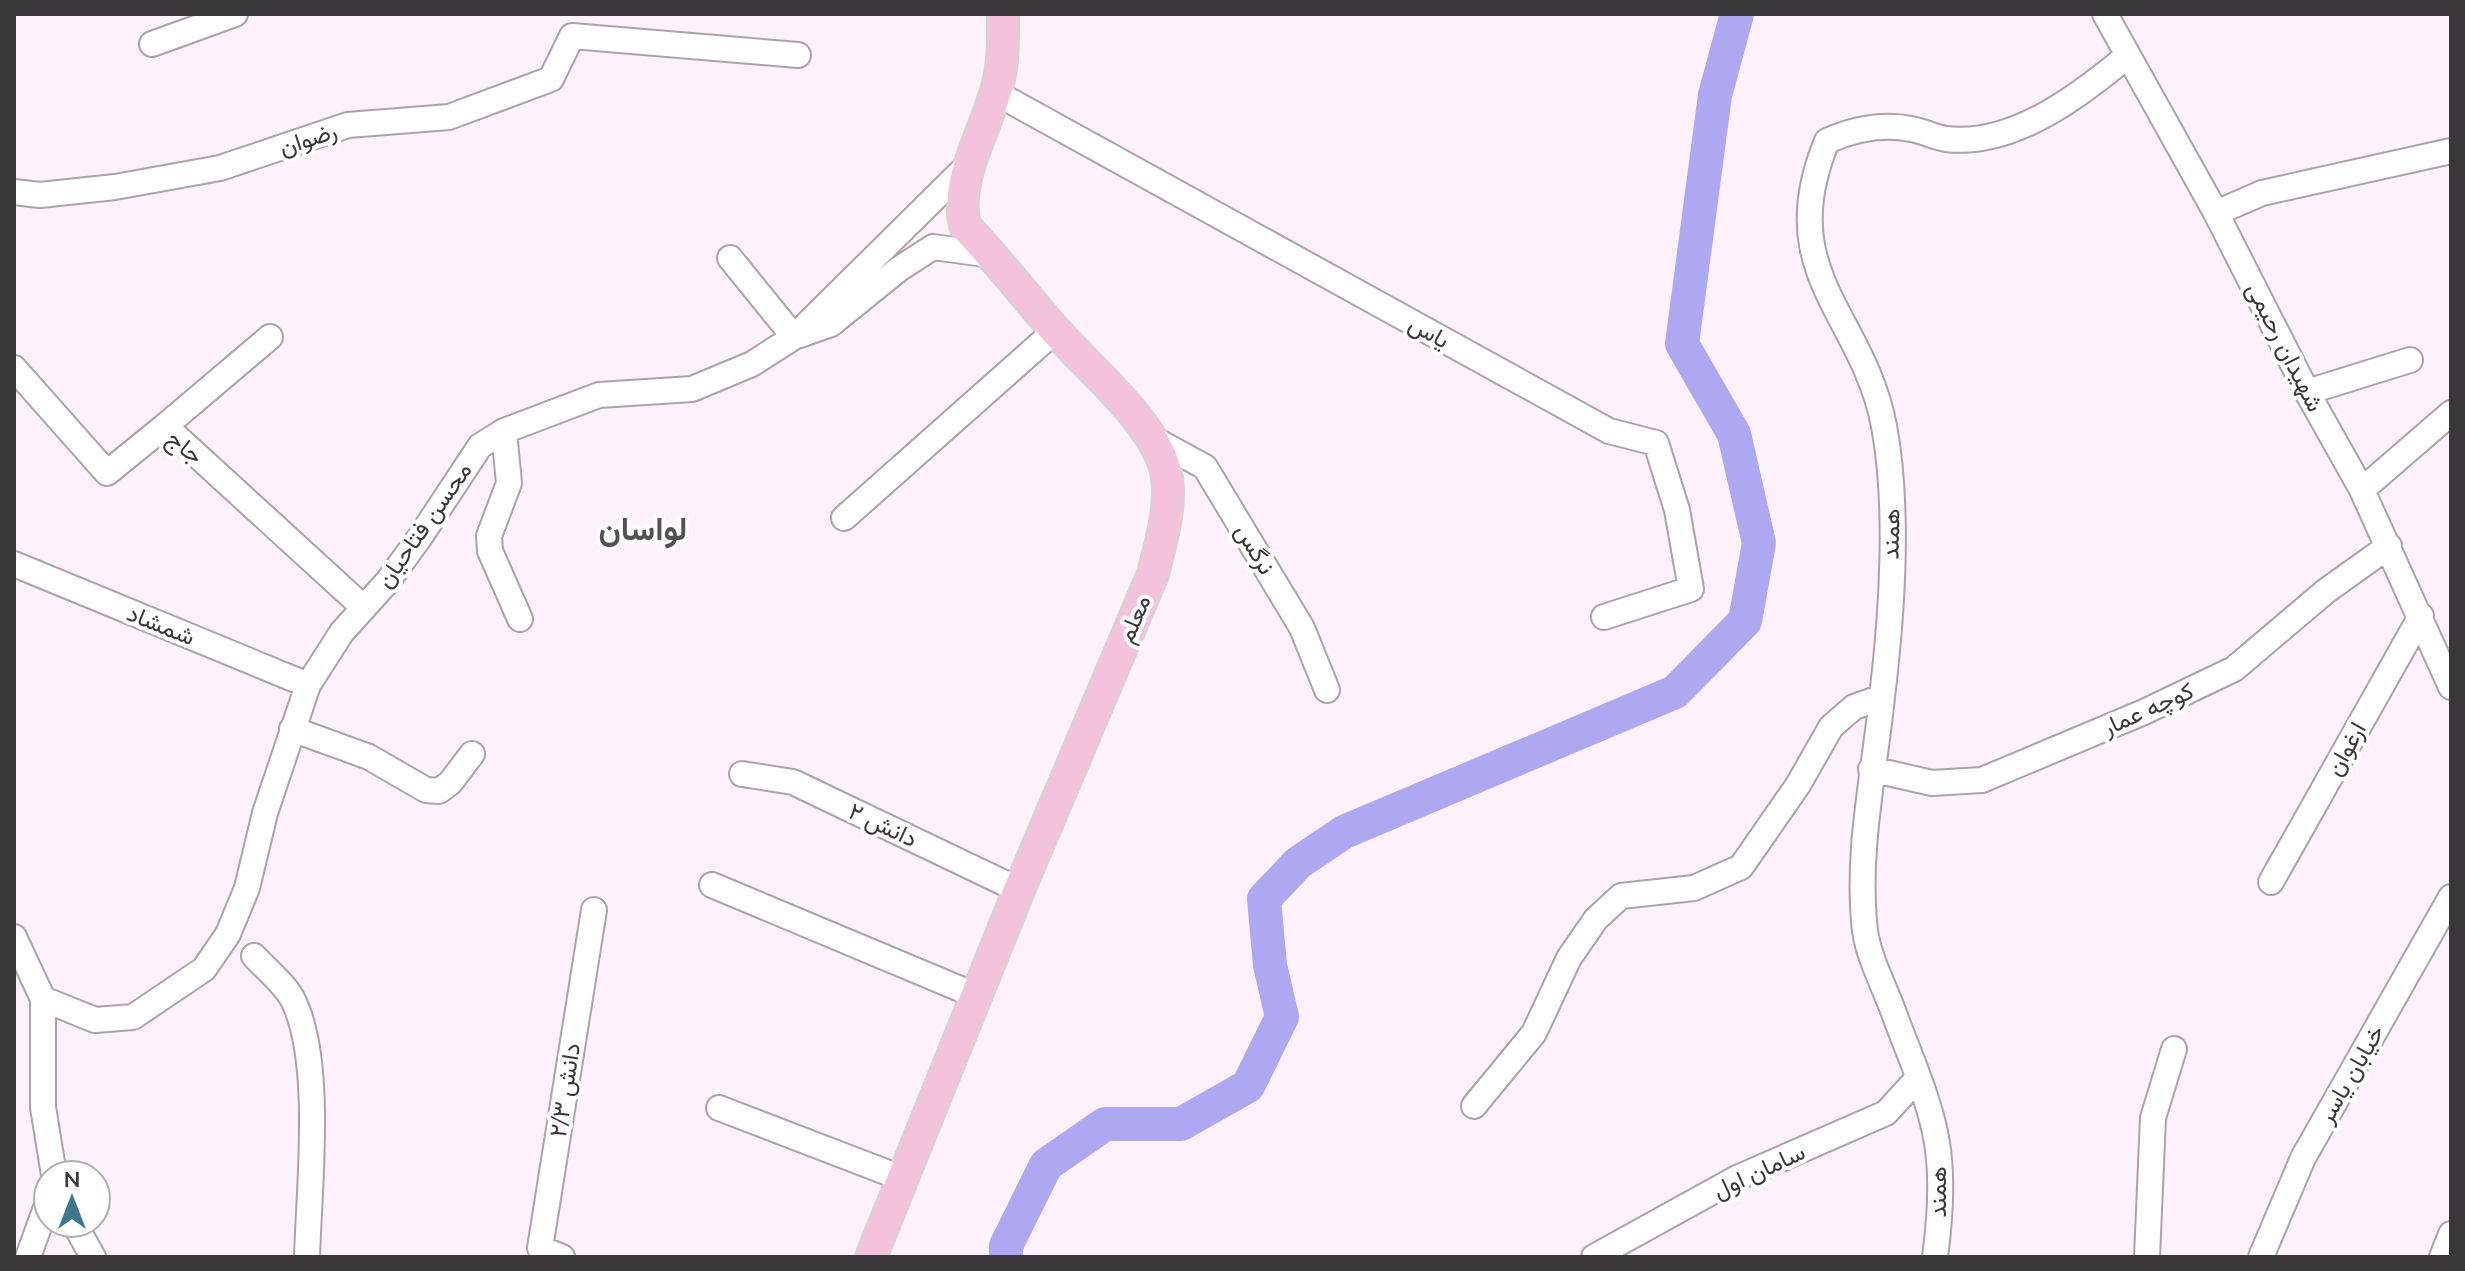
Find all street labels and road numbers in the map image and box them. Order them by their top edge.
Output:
street label: رضوان [275,115,341,162]
street label: شهیدان رحیمی [2240,277,2331,417]
street label: یاس [1404,308,1455,354]
street label: جاج [160,422,210,472]
street label: محسن فتاحیان [369,456,478,593]
street label: همند [1875,508,1905,560]
street label: نرگس [1228,518,1283,580]
street label: معلم [1110,590,1158,648]
street label: شمشاد [123,597,200,651]
street label: کوچه عمار [2096,675,2199,744]
street label: ارغوان [2318,716,2373,781]
street label: دانش ۲ [844,795,923,853]
street label: خیابان یاسر [2309,1019,2391,1130]
street label: دانش ۲/۳ [542,1041,586,1139]
street label: سامان اول [1708,1136,1810,1205]
street label: همند [1922,1166,1952,1218]

